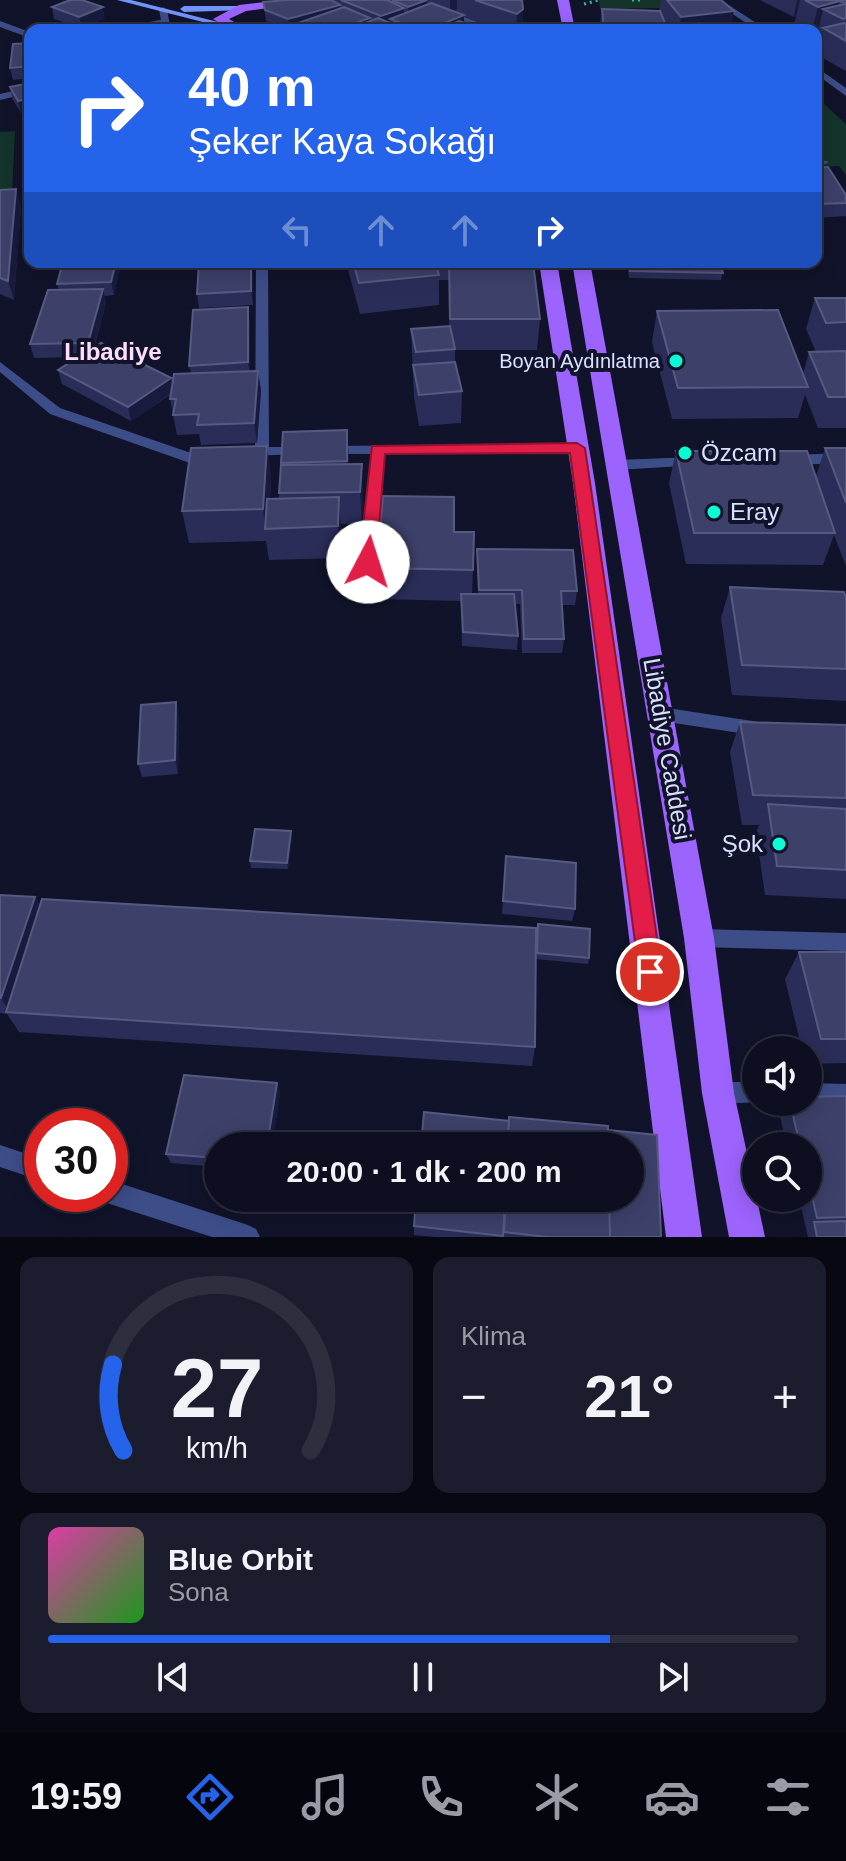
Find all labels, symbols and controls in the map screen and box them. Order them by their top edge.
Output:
text: 40 m [188,55,316,118]
icon: right [56,56,160,160]
text: Şeker Kaya Sokağı [188,121,496,162]
icon: left [275,208,319,252]
icon: ahead [359,208,403,252]
icon: ahead [443,208,487,252]
icon: right [527,208,571,252]
district label: Libadiye [64,338,162,365]
place label: Boyan Aydınlatma [499,350,661,372]
marker: Boyan Aydınlatma [667,352,685,370]
place label: Özcam [701,439,777,466]
marker: Özcam [676,444,694,462]
place label: Eray [730,498,779,525]
marker: Eray [705,503,723,521]
position arrow [326,520,410,604]
street label: Libadiye Caddesi [638,656,697,842]
place label: Şok [722,830,764,857]
marker: Şok [770,835,788,853]
pin [616,938,684,1006]
icon: arrive [628,950,672,994]
map controls [742,1036,822,1212]
button: sound [742,1036,822,1116]
speed limit sign: 30 [24,1108,128,1212]
button: search [742,1132,822,1212]
text: 20:00 · 1 dk · 200 m [286,1155,562,1188]
text: Klima [461,1321,526,1351]
text: 27 [170,1342,263,1435]
text: 21° [584,1363,675,1430]
text: − [461,1372,487,1421]
text: + [772,1372,798,1421]
text: km/h [186,1432,247,1464]
text: Blue Orbit [168,1543,313,1576]
text: Sona [168,1577,229,1607]
icon: previous [151,1655,195,1699]
icon: pause [401,1655,445,1699]
icon: next [651,1655,695,1699]
icon: directions [182,1769,238,1825]
icon: music [297,1769,353,1825]
icon: phone [413,1769,469,1825]
icon: climate [529,1769,585,1825]
icon: car [644,1769,700,1825]
icon: filters [760,1769,816,1825]
text: 19:59 [30,1776,122,1817]

